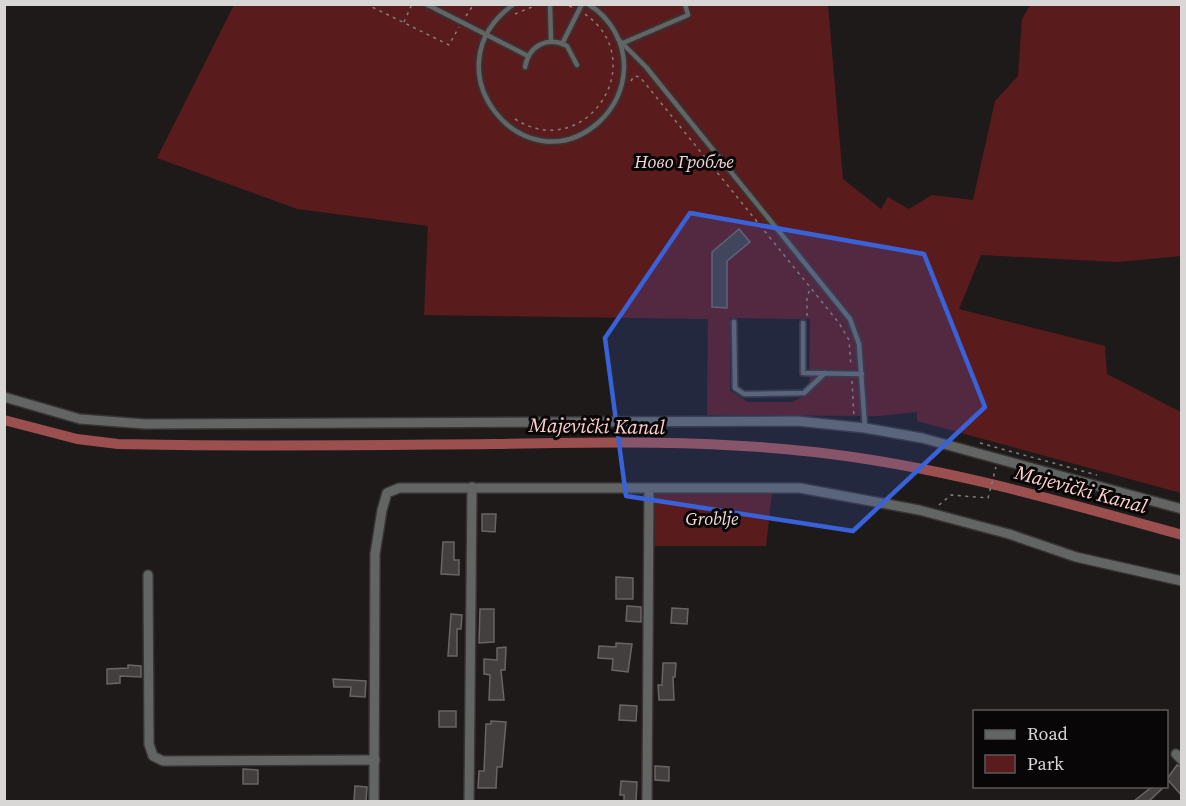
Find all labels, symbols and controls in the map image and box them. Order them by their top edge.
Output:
park label: Ново Гробље [633,149,734,174]
water label: Majevički Kanal [528,411,666,441]
water label: Majevički Kanal [1011,458,1151,520]
park label: Groblje [686,506,739,531]
legend [973,710,1168,788]
text: Road [1027,721,1068,746]
text: Park [1027,751,1064,776]

